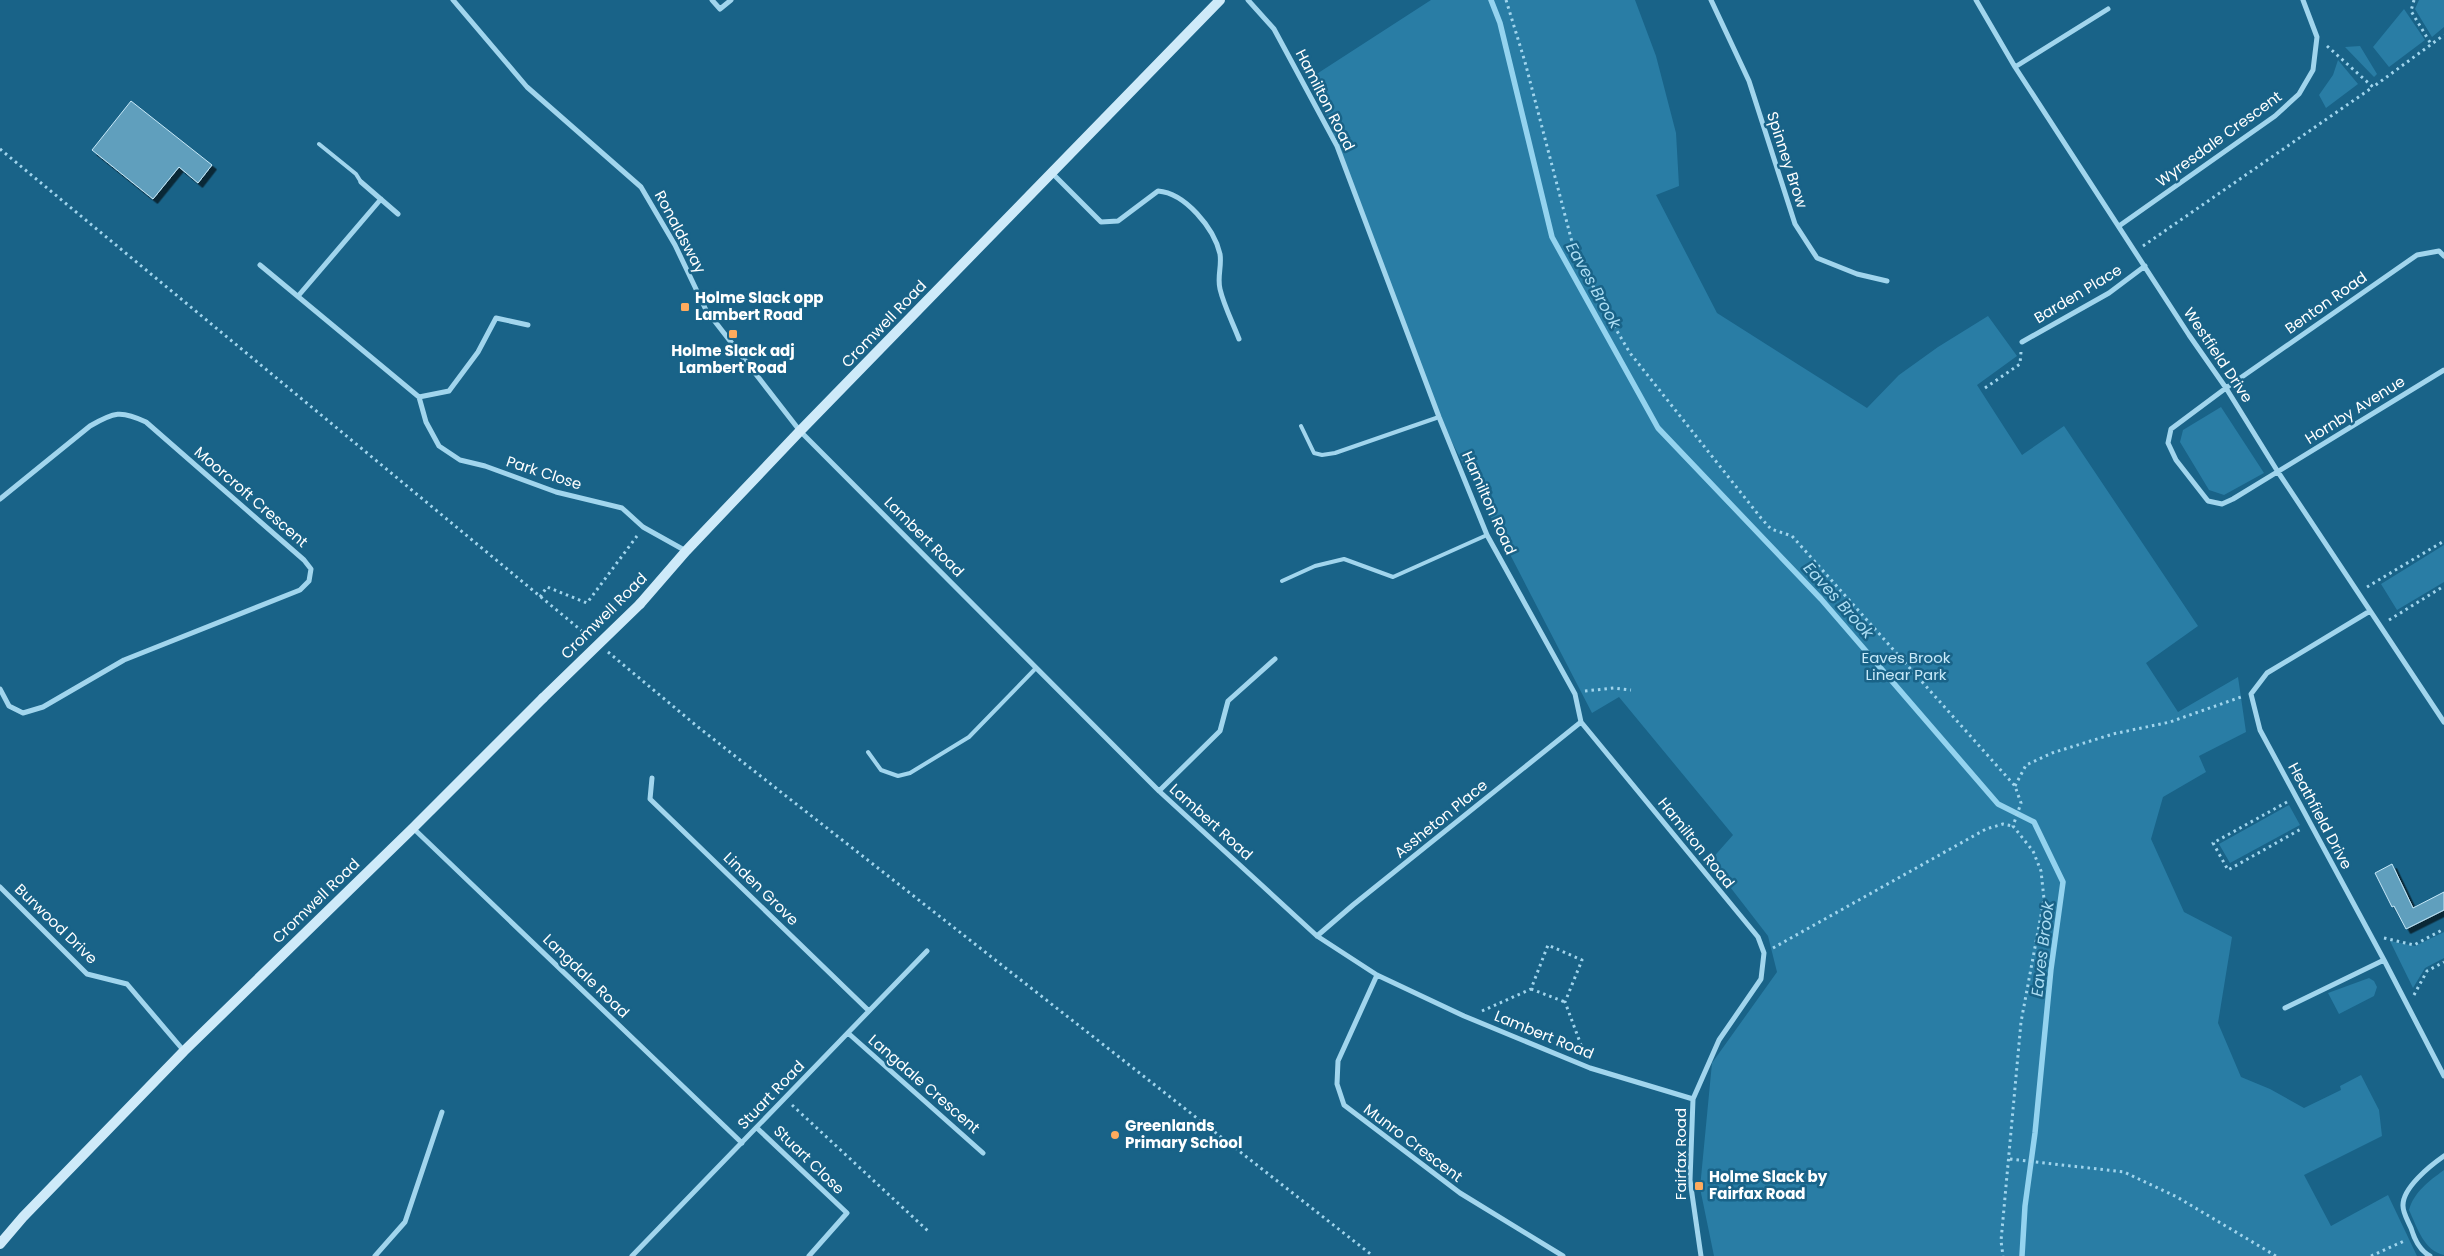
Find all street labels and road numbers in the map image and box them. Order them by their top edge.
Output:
street label: Hamilton Road [1291,46,1360,154]
street label: Wyresdale Crescent [2152,86,2286,191]
street label: Spinney Brow [1762,109,1813,211]
street label: Ronaldsway [650,187,711,277]
street label: Barden Place [2030,259,2126,328]
street label: Benton Road [2280,267,2371,339]
street label: Cromwell Road [836,275,931,372]
street label: Westfield Drive [2179,303,2258,406]
street label: Hornby Avenue [2301,370,2409,449]
street label: Moorcroft Crescent [190,441,313,552]
street label: Hamilton Road [1457,448,1522,558]
street label: Park Close [504,450,585,495]
street label: Lambert Road [880,492,969,581]
street label: Cromwell Road [556,568,651,663]
street label: Heathfield Drive [2283,759,2357,873]
street label: Assheton Place [1390,774,1492,863]
street label: Lambert Road [1165,779,1258,865]
street label: Hamilton Road [1653,793,1739,892]
street label: Linden Grove [719,847,804,930]
street label: Cromwell Road [267,853,364,948]
street label: Burwood Drive [10,879,102,969]
street label: Langdale Road [539,929,634,1022]
street label: Lambert Road [1491,1005,1597,1064]
street label: Langdale Crescent [864,1029,985,1138]
street label: Stuart Road [732,1056,809,1134]
street label: Munro Crescent [1359,1098,1467,1187]
street label: Fairfax Road [1670,1108,1691,1200]
street label: Stuart Close [769,1120,849,1199]

